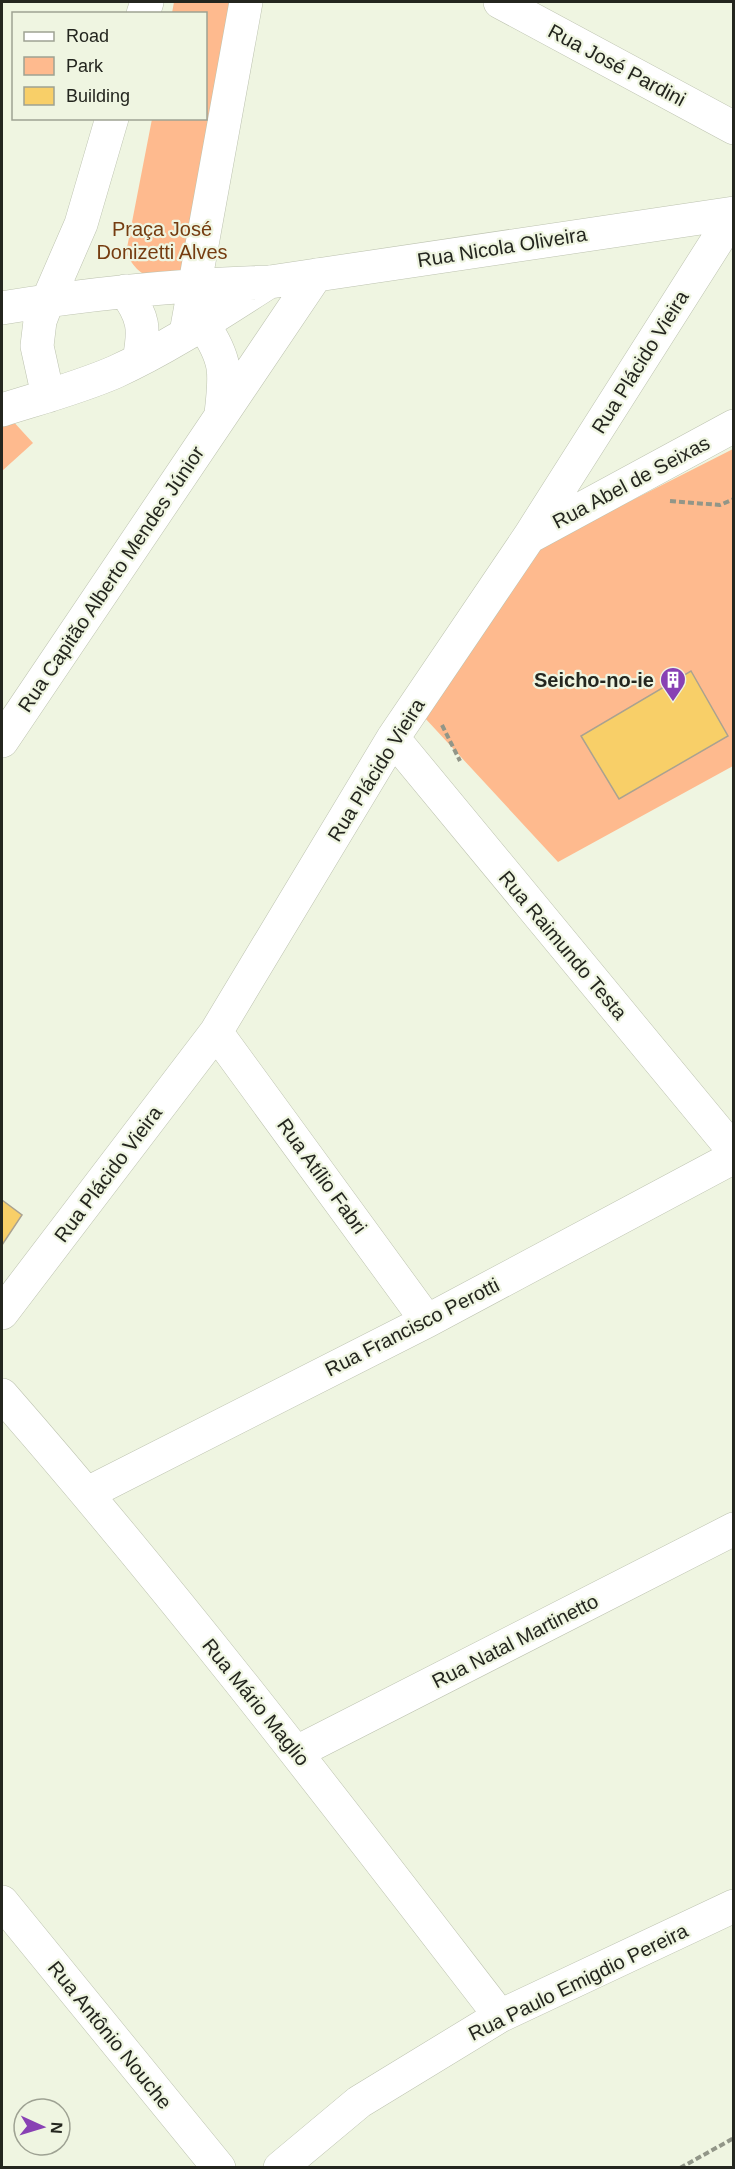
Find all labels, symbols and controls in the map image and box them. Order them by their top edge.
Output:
legend [12,12,207,120]
street label: Rua José Pardini [545,20,689,110]
text: Road [66,26,109,46]
text: Park [66,56,104,76]
text: Building [66,86,130,106]
park label: Praça José Donizetti Alves [96,218,228,263]
street label: Rua Nicola Oliveira [416,223,589,271]
street label: Rua Plácido Vieira [587,286,693,437]
street label: Rua Abel de Seixas [549,431,713,533]
street label: Rua Capitão Alberto Mendes Júnior [14,442,209,716]
building icon: Seicho-no-ie [658,665,688,703]
place label: Seicho-no-ie [534,669,654,691]
street label: Rua Plácido Vieira [323,694,429,845]
street label: Rua Raimundo Testa [495,867,632,1024]
street label: Rua Plácido Vieira [50,1101,167,1246]
street label: Rua Atílio Fabri [273,1114,371,1238]
street label: Rua Francisco Perotti [321,1274,503,1380]
street label: Rua Natal Martinetto [428,1590,602,1692]
street label: Rua Mário Maglio [198,1634,314,1770]
street label: Rua Paulo Emigdio Pereira [465,1919,692,2045]
street label: Rua Antônio Nouche [44,1957,176,2113]
north arrow [12,2097,72,2157]
text: N [48,2122,65,2134]

